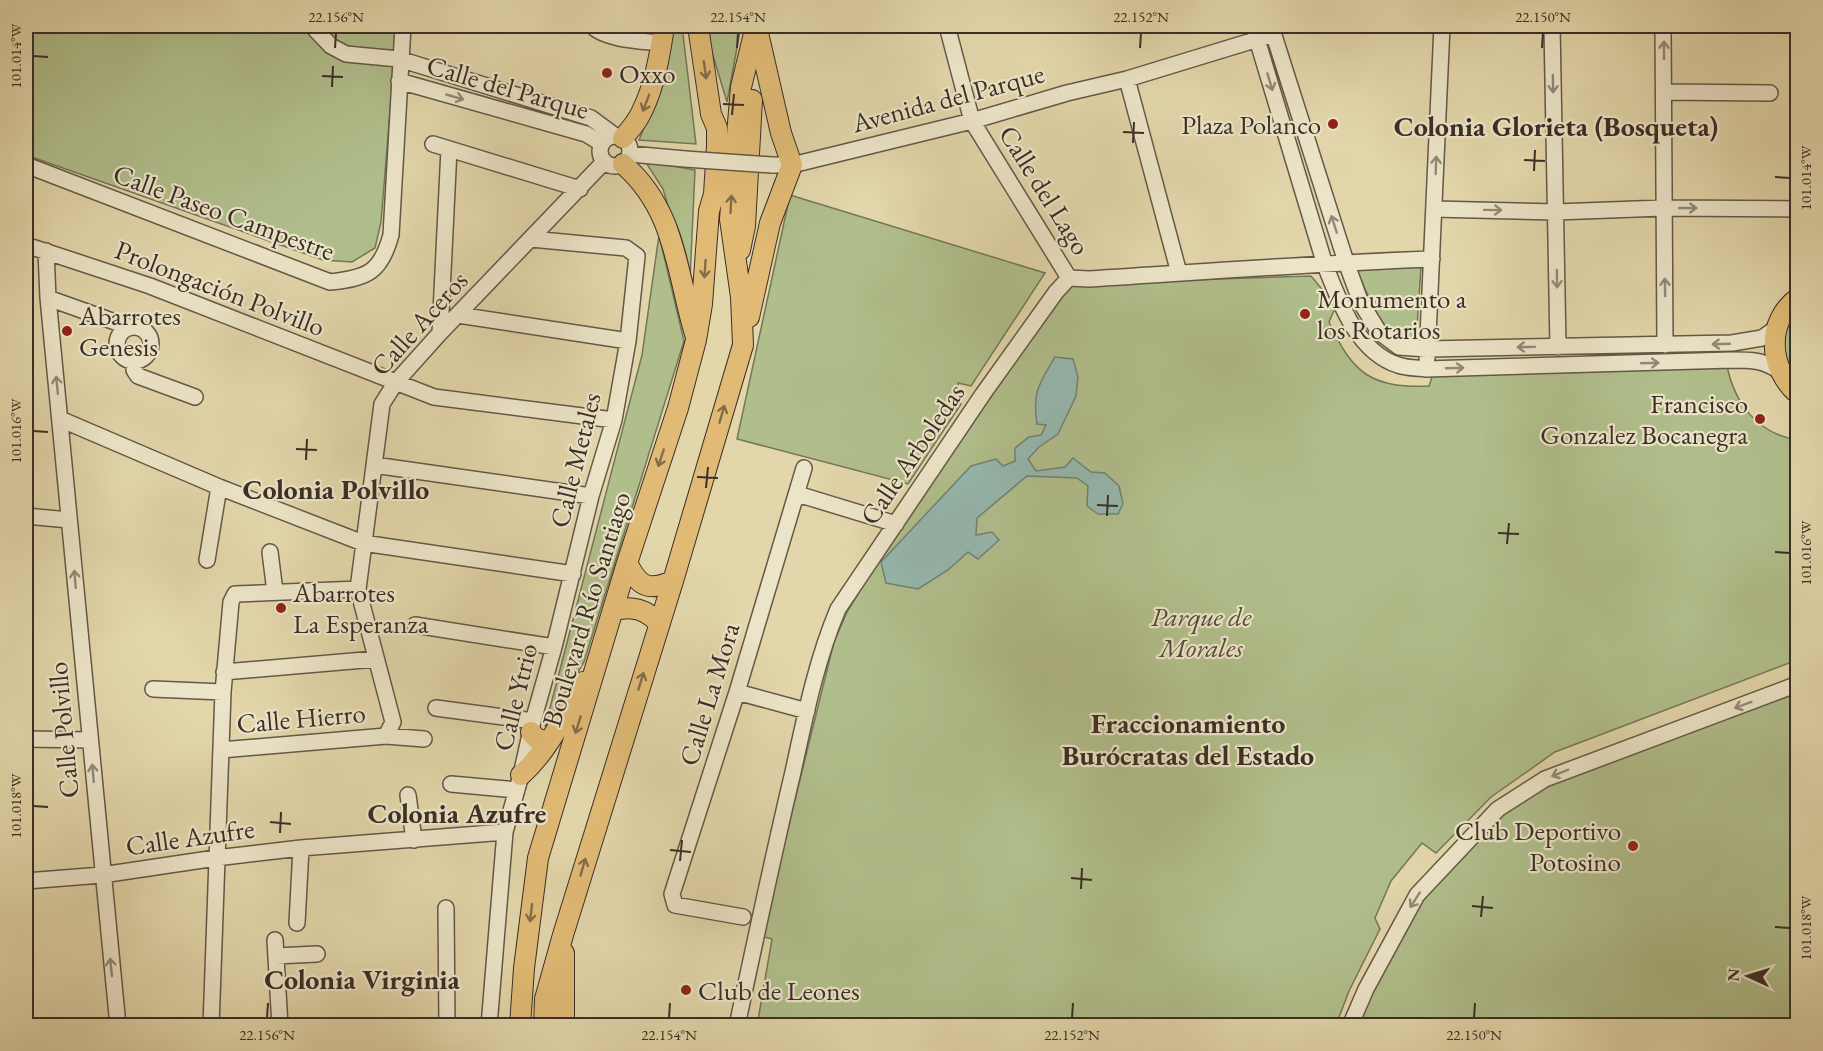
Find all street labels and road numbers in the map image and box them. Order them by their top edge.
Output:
street label: Calle del Parque [423,47,593,127]
street label: Avenida del Parque [847,56,1048,141]
street label: Calle del Lago [991,119,1099,261]
street label: Calle Paseo Campestre [108,156,340,268]
street label: Prolongación Polvillo [110,232,330,344]
street label: Calle Aceros [363,263,475,383]
street label: Calle Arboledas [852,377,972,531]
street label: Calle Metales [541,389,609,531]
street label: Boulevard Río Santiago [534,487,638,731]
street label: Calle La Mora [671,618,747,770]
street label: Calle Ytrio [485,640,545,754]
street label: Calle Polvillo [40,660,86,800]
street label: Calle Hierro [235,695,367,741]
street label: Calle Azufre [123,811,257,863]

